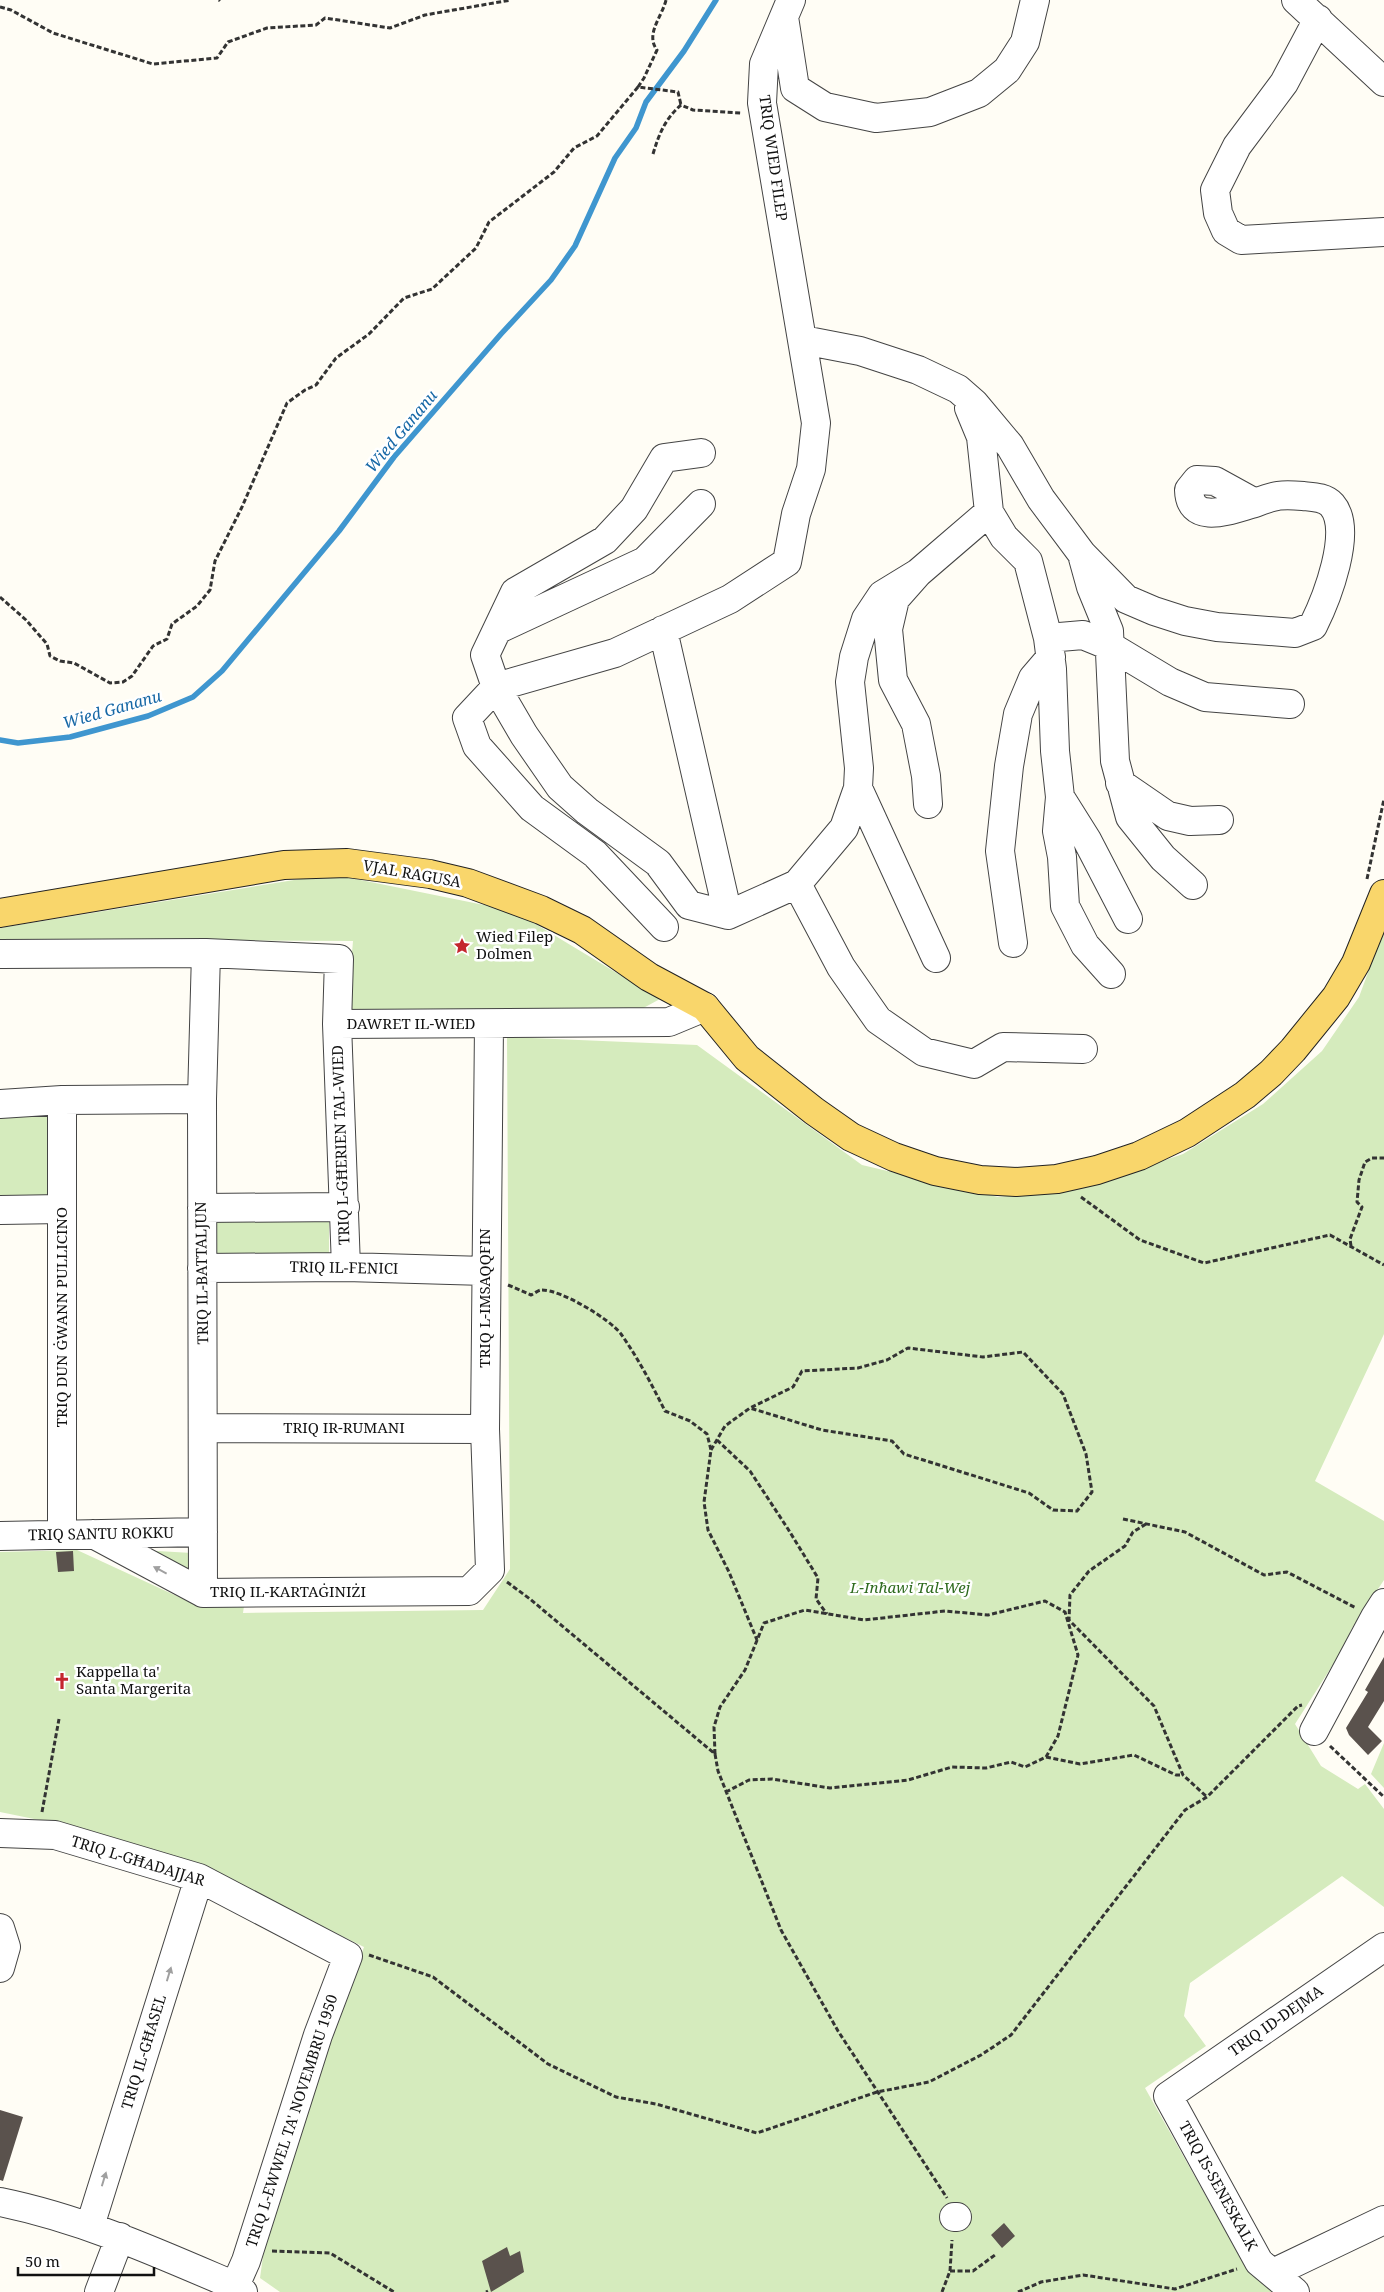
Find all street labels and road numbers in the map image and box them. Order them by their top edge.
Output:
street label: TRIQ WIED FILEP [755,94,793,222]
street label: VJAL RAGUSA [362,855,463,892]
street label: DAWRET IL-WIED [346,1013,476,1033]
street label: TRIQ L-GĦERIEN TAL-WIED [327,1045,353,1245]
street label: TRIQ IL-BATTALJUN [190,1201,212,1345]
street label: TRIQ DUN ĠWANN PULLICINO [51,1207,71,1427]
street label: TRIQ L-IMSAQQFIN [474,1228,494,1368]
street label: TRIQ IL-FENICI [289,1256,399,1278]
street label: TRIQ IR-RUMANI [283,1417,405,1437]
street label: TRIQ SANTU ROKKU [28,1522,174,1544]
street label: TRIQ IL-KARTAĠINIŻI [210,1581,366,1601]
street label: TRIQ L-GĦADAJJAR [69,1830,208,1890]
street label: TRIQ ID-DEJMA [1224,1980,1327,2060]
street label: TRIQ IL-GĦASEL [116,1992,170,2112]
street label: TRIQ L-EWWEL TA' NOVEMBRU 1950 [241,1992,342,2250]
street label: TRIQ IS-SENESKALK [1175,2117,1263,2254]

